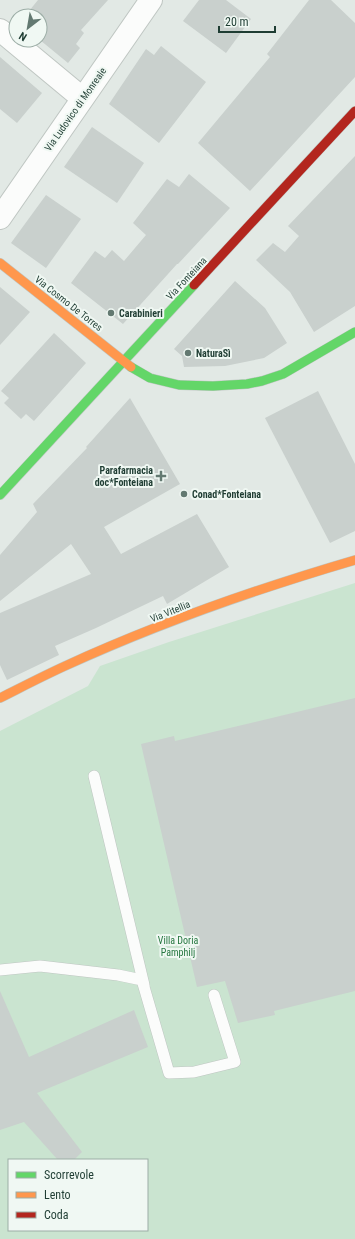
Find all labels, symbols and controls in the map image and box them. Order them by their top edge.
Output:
north arrow [8,8,48,48]
scale bar [219,8,275,34]
text: 20 m [225,15,249,29]
text: N [17,29,29,43]
street label: Via Ludovico di Monreale [42,65,109,153]
street label: Via Fonteiana [164,255,209,302]
street label: Via Cosmo De Torres [33,274,105,333]
marker: Carabinieri [106,308,116,318]
place label: Carabinieri [119,308,163,319]
marker: NaturaSì [183,348,193,358]
place label: NaturaSì [196,348,231,359]
place label: Parafarmacia doc*Fonteiana [95,465,153,488]
marker: Parafarmacia doc*Fonteiana [156,471,166,481]
marker: Conad*Fonteiana [179,489,189,499]
place label: Conad*Fonteiana [192,489,261,500]
street label: Via Vitellia [149,598,192,624]
park label: Villa Doria Pamphilj [158,935,198,958]
legend [8,1159,148,1231]
text: Scorrevole [44,1168,94,1182]
text: Lento [44,1188,71,1202]
text: Coda [44,1208,69,1222]

